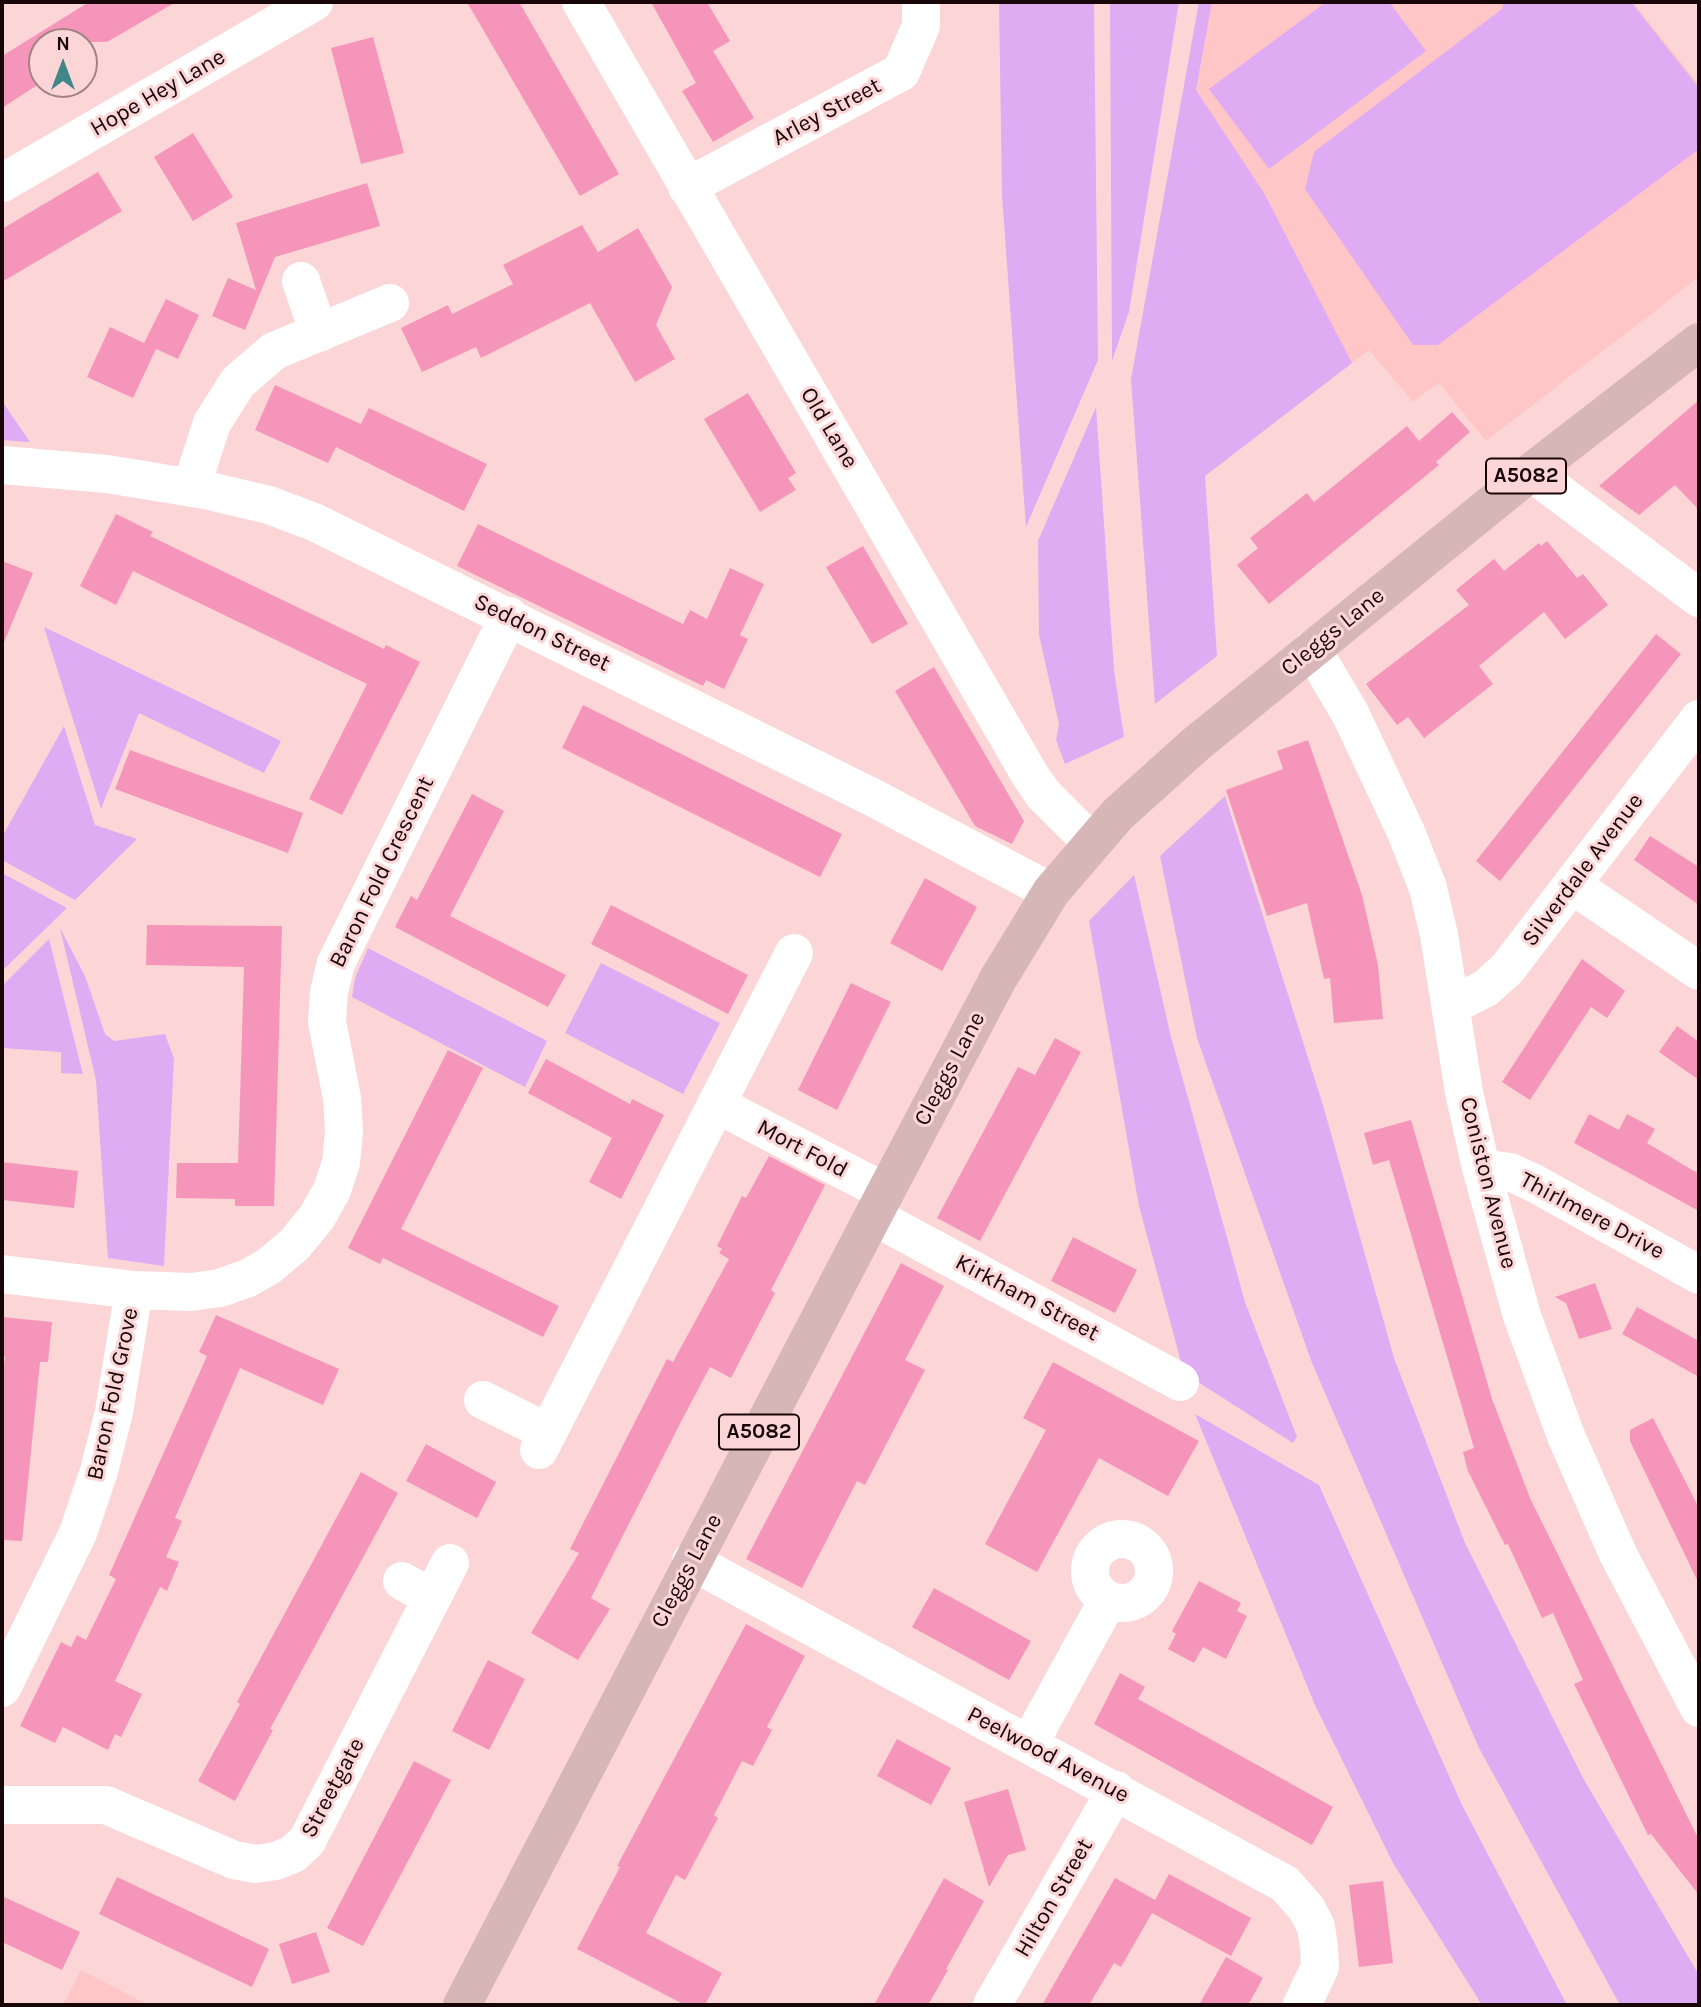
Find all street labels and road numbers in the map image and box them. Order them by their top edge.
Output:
street label: Hope Hey Lane [86,43,230,143]
street label: Arley Street [768,72,886,152]
street label: Old Lane [794,383,864,473]
road number: A5082 [1486,458,1566,494]
street label: Cleggs Lane [1276,582,1390,682]
street label: Seddon Street [469,588,615,678]
street label: Baron Fold Crescent [324,772,440,972]
street label: Silverdale Avenue [1516,788,1650,952]
street label: Cleggs Lane [908,1007,992,1131]
street label: Coniston Avenue [1453,1094,1523,1272]
street label: Mort Fold [752,1114,852,1184]
street label: Thirlmere Drive [1515,1166,1669,1266]
street label: Kirkham Street [950,1249,1104,1347]
street label: Baron Fold Grove [81,1305,145,1483]
road number: A5082 [719,1414,799,1450]
street label: Cleggs Lane [645,1509,729,1633]
street label: Peelwood Avenue [962,1701,1134,1809]
street label: Streetgate [295,1733,371,1843]
street label: Hilton Street [1009,1834,1099,1962]

